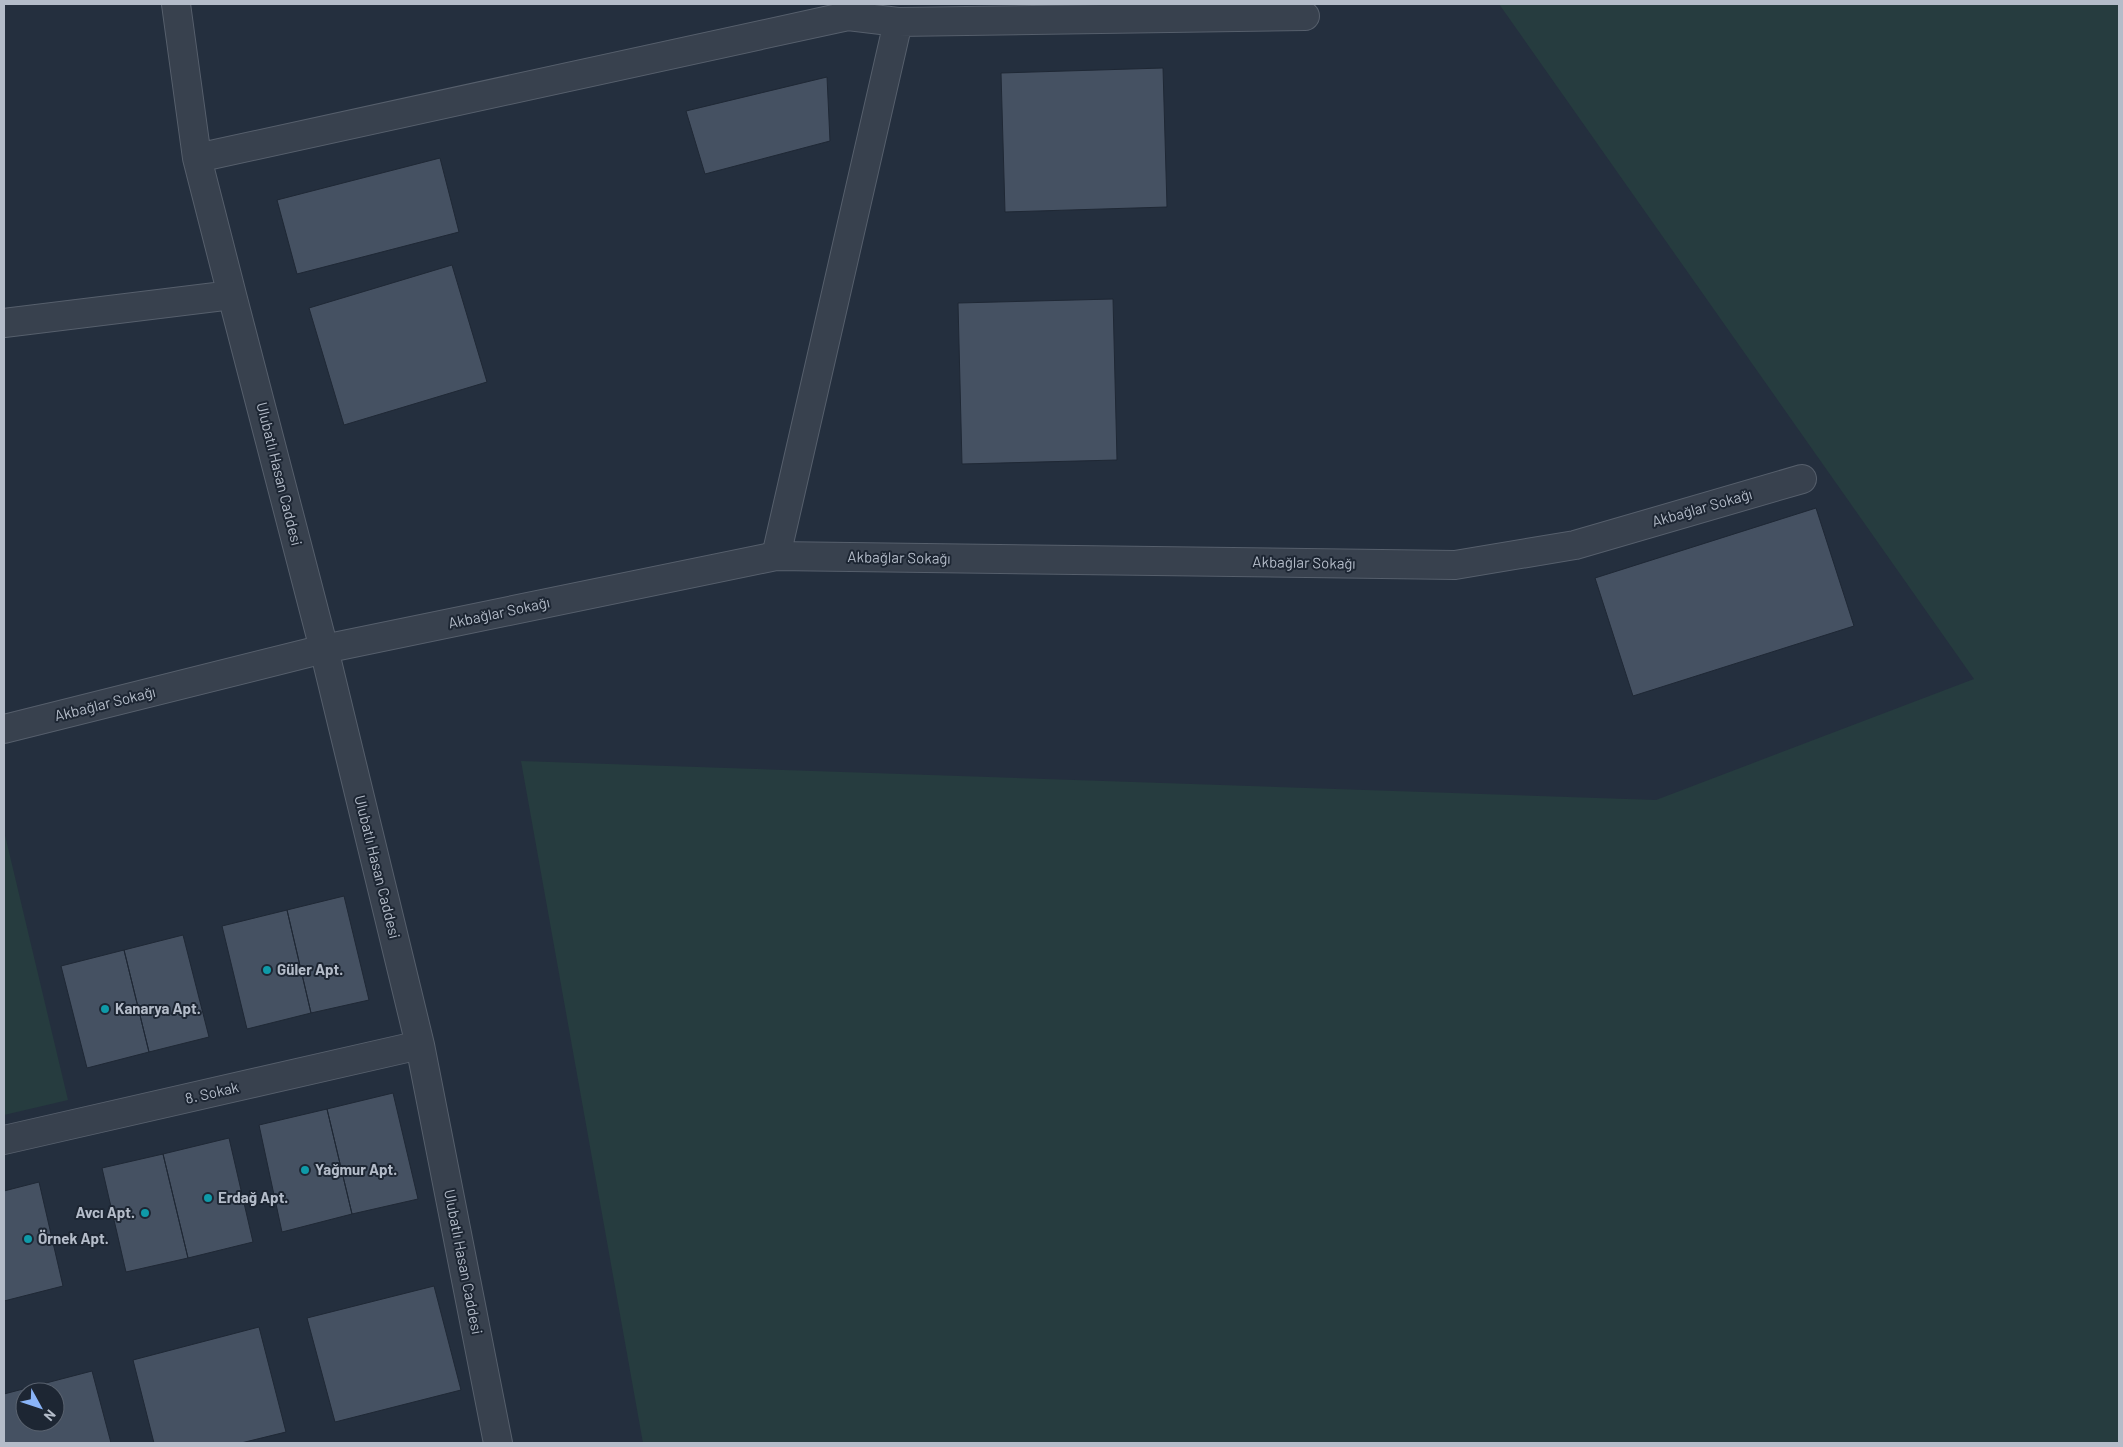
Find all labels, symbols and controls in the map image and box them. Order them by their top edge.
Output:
street label: Ulubatlı Hasan Caddesi [253,400,307,547]
street label: Akbağlar Sokağı [1650,484,1754,530]
street label: Akbağlar Sokağı [847,547,951,567]
street label: Akbağlar Sokağı [1252,552,1356,572]
street label: Akbağlar Sokağı [446,592,551,632]
street label: Akbağlar Sokağı [52,682,157,724]
street label: Ulubatlı Hasan Caddesi [351,793,405,940]
place label: Güler Apt. [277,960,343,978]
marker: Güler Apt. [261,964,273,976]
place label: Kanarya Apt. [115,999,201,1017]
marker: Kanarya Apt. [99,1003,111,1015]
street label: 8. Sokak [183,1077,241,1107]
place label: Yağmur Apt. [315,1160,397,1178]
marker: Yağmur Apt. [299,1164,311,1176]
place label: Erdağ Apt. [218,1188,288,1206]
street label: Ulubatlı Hasan Caddesi [441,1188,487,1336]
marker: Erdağ Apt. [202,1192,214,1204]
place label: Avcı Apt. [75,1203,135,1221]
marker: Avcı Apt. [139,1207,151,1219]
place label: Örnek Apt. [38,1229,109,1247]
marker: Örnek Apt. [22,1233,34,1245]
north arrow [15,1382,65,1432]
text: N [41,1407,60,1425]

